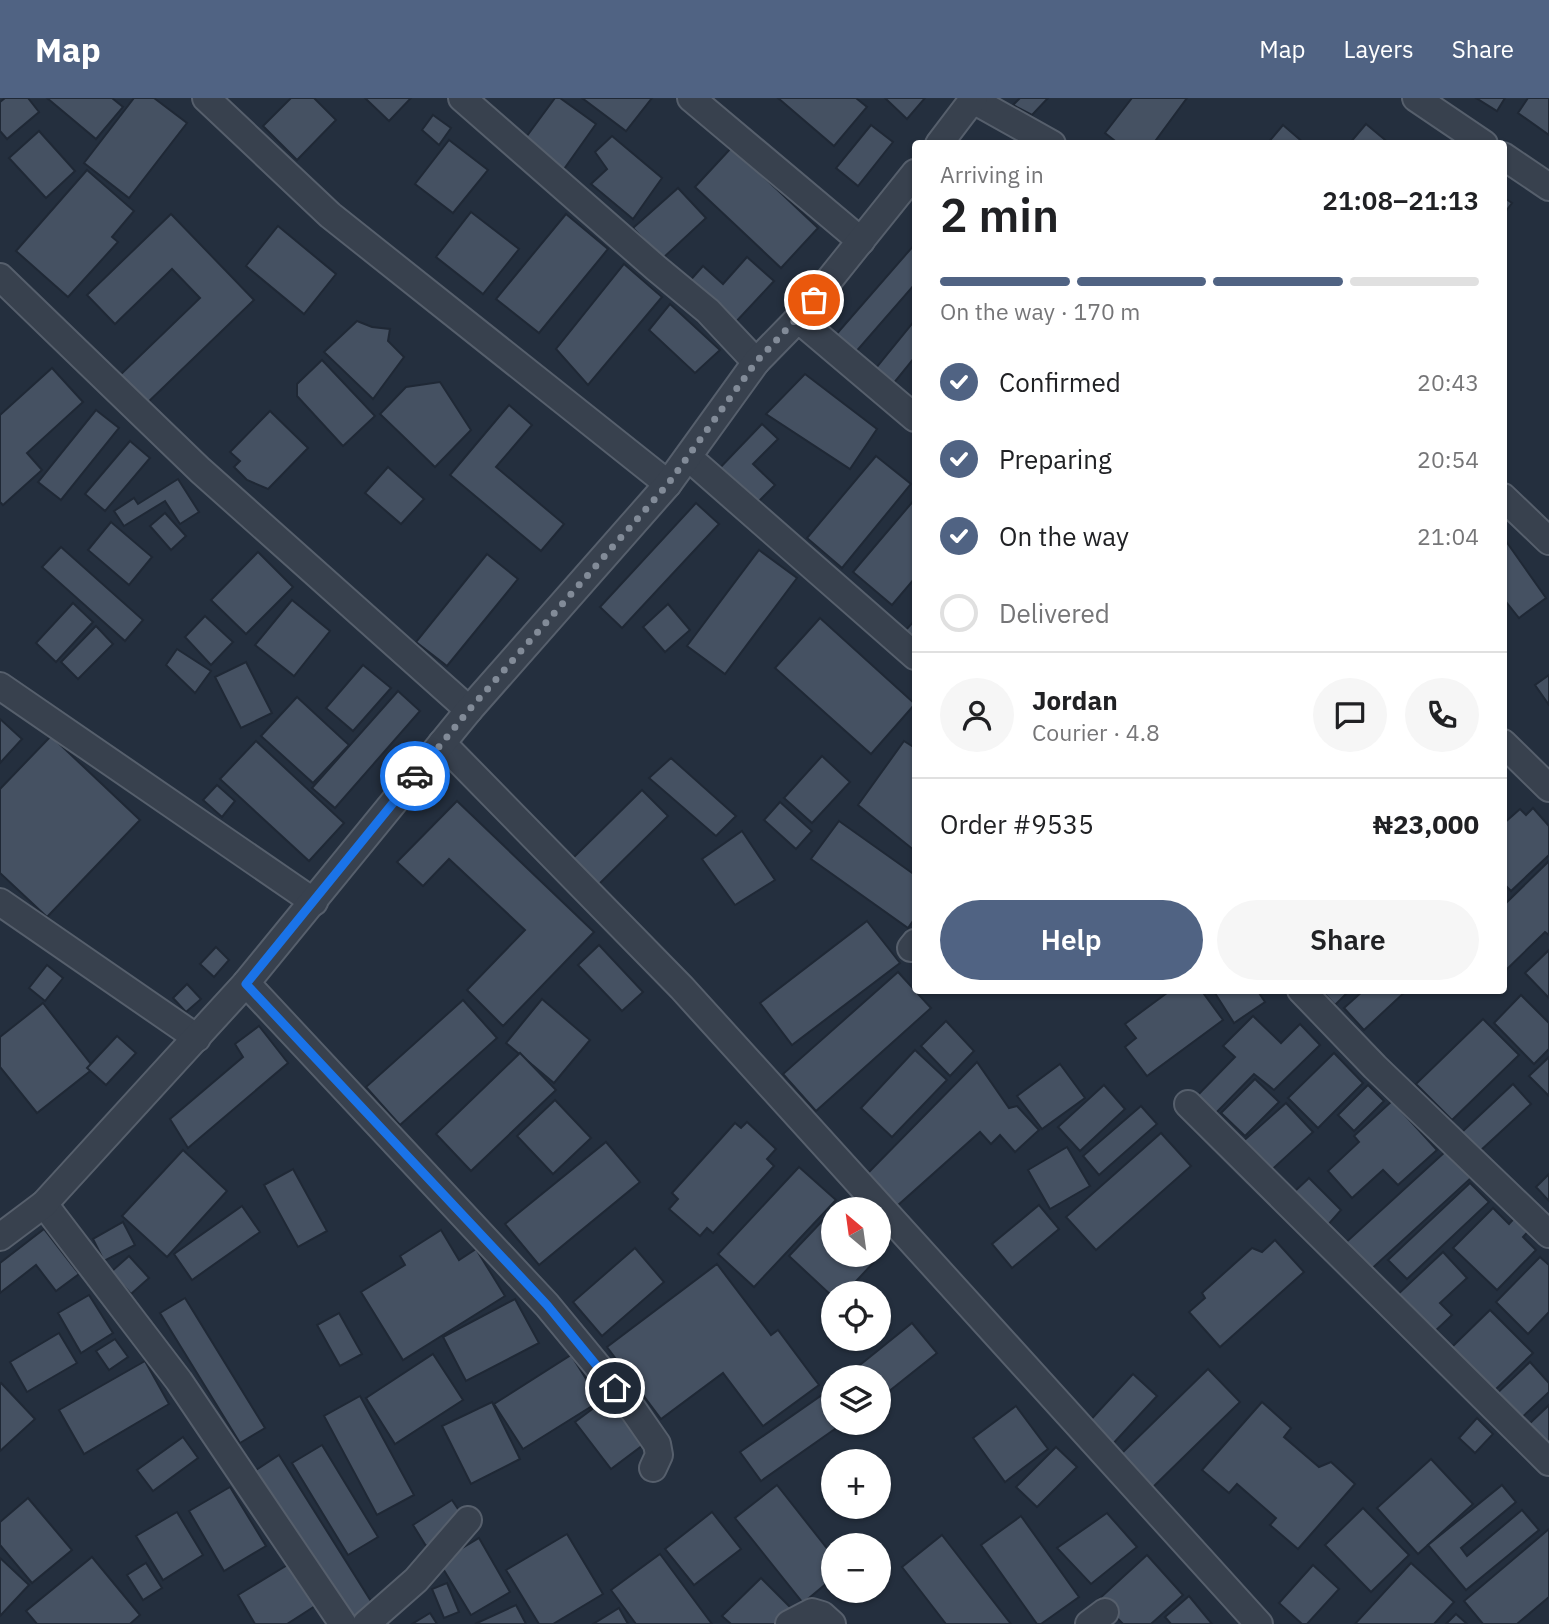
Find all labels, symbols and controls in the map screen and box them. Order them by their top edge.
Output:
text: Map [35,28,101,71]
text: Map [1259,33,1306,65]
text: Layers [1344,33,1414,65]
text: Share [1452,33,1514,65]
text: Arriving in [940,159,1044,189]
text: 21:08–21:13 [1322,183,1479,217]
text: 2 min [940,185,1059,245]
pin [784,270,844,330]
icon: bag [795,281,833,319]
text: On the way · 170 m [940,296,1140,326]
icon: check [940,363,978,401]
text: Confirmed [999,365,1121,399]
text: 20:43 [1417,367,1479,397]
icon: check [940,440,978,478]
text: Preparing [999,442,1112,476]
text: 20:54 [1417,444,1479,474]
icon: check [940,517,978,555]
text: On the way [999,519,1129,553]
text: 21:04 [1417,521,1479,551]
text: Delivered [999,596,1110,630]
button: person [940,678,1014,752]
button: chat [1313,678,1387,752]
button: phone [1405,678,1479,752]
text: Jordan [1032,683,1118,717]
text: Courier · 4.8 [1032,717,1160,747]
courier [380,741,450,811]
icon: car [396,757,434,795]
text: Order #9535 [940,807,1094,841]
text: ₦23,000 [1373,807,1479,841]
button: Help [940,900,1203,980]
button: Share [1217,900,1479,980]
north arrow [821,1197,891,1267]
map controls [821,1197,891,1603]
button: locate [821,1281,891,1351]
pin [585,1358,645,1418]
button: layers [821,1365,891,1435]
icon: home [596,1369,634,1407]
button: + [821,1449,891,1519]
button: − [821,1533,891,1603]

